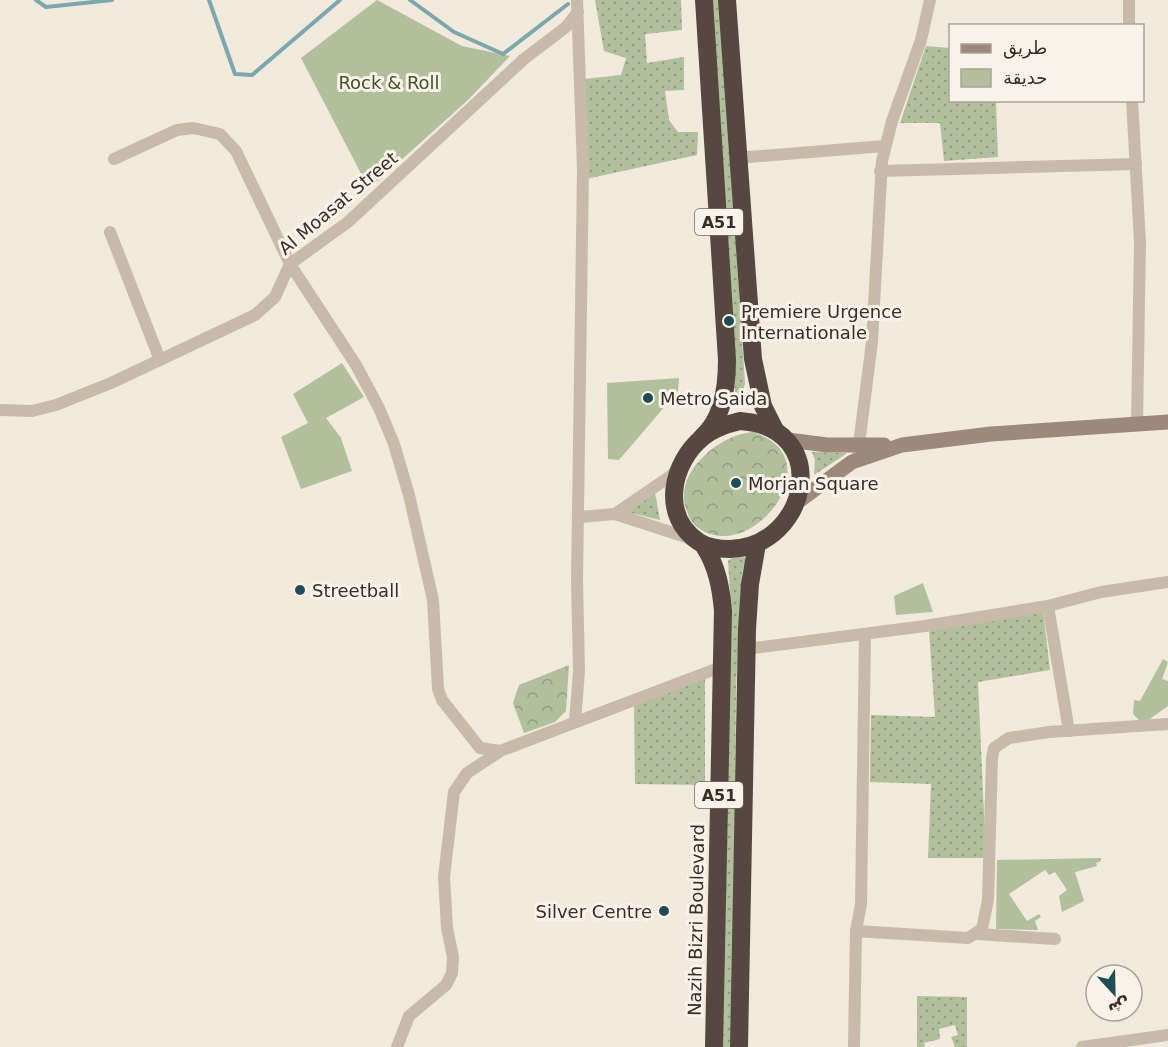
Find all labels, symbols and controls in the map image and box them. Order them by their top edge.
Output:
legend [949,24,1144,102]
text: طريق [1003,37,1047,59]
text: حديقة [1003,67,1047,88]
park label: Rock & Roll [338,72,440,93]
street label: Al Moasat Street [274,147,402,259]
road number: A51 [695,209,743,235]
place label: Premiere Urgence Internationale [741,301,902,343]
marker: Premiere Urgence Internationale [722,314,736,328]
place label: Metro Saida [660,388,767,409]
marker: Metro Saida [641,391,655,405]
place label: Morjan Square [748,473,878,494]
marker: Morjan Square [729,476,743,490]
place label: Streetball [312,580,399,601]
marker: Streetball [293,583,307,597]
road number: A51 [695,782,743,808]
street label: Nazih Bizri Boulevard [684,824,708,1016]
place label: Silver Centre [536,901,652,922]
marker: Silver Centre [657,904,671,918]
north arrow [1084,963,1144,1023]
text: ش [1106,994,1133,1019]

